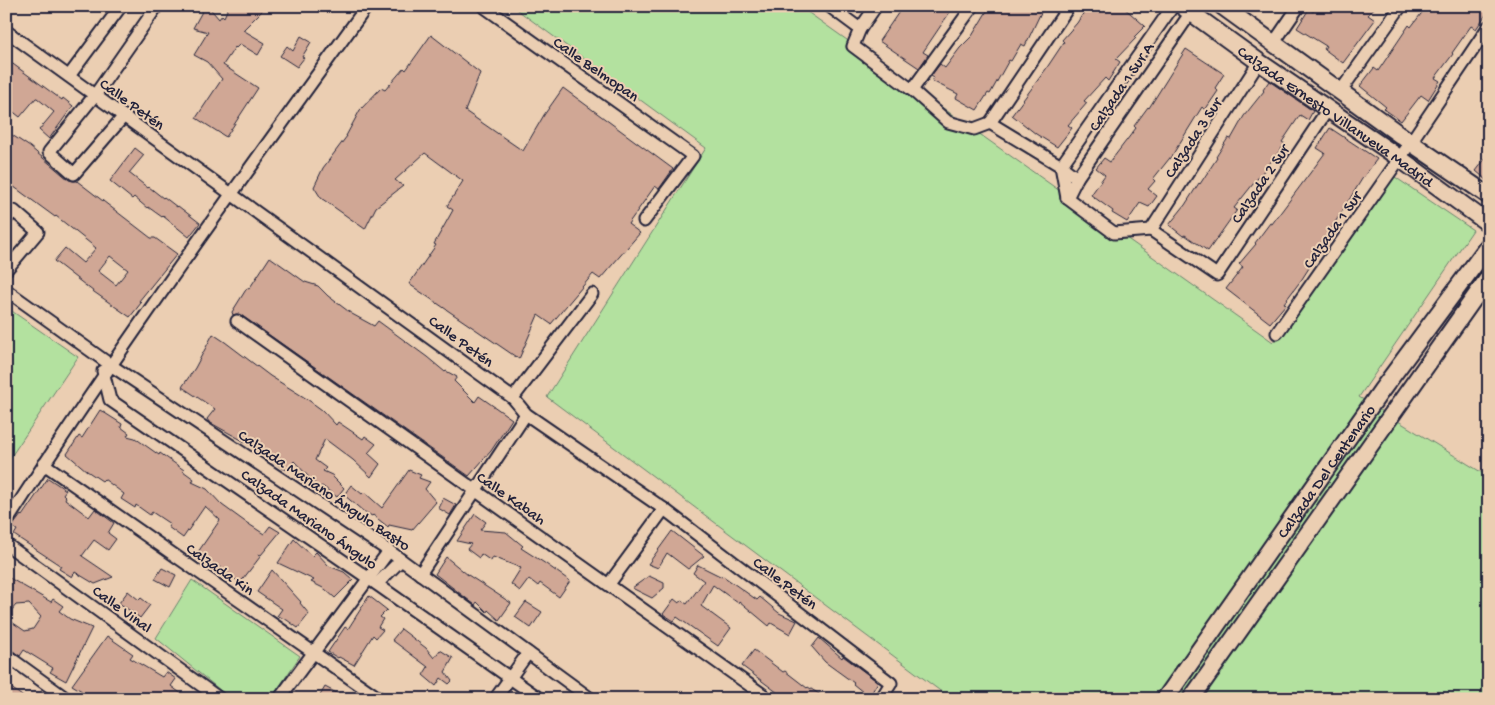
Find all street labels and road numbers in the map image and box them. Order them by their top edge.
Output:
street label: Calle Belmopan [548,34,642,108]
street label: Calzada 1 Sur A [1086,39,1160,136]
street label: Calzada Ernesto Villanueva Madrid [1232,43,1437,194]
street label: Calle Petén [95,76,168,136]
street label: Calzada 3 Sur [1162,94,1229,183]
street label: Calzada 2 Sur [1228,141,1296,228]
street label: Calzada 1 Sur [1300,188,1368,273]
street label: Calle Petén [424,313,497,373]
street label: Calzada Del Centenario [1275,402,1381,543]
street label: Calzada Mariano Ángulo Basto [235,424,415,554]
street label: Calzada Mariano Ángulo [238,464,382,572]
street label: Calle Kabah [472,469,549,531]
street label: Calzada Kin [181,540,257,602]
street label: Calle Petén [748,554,820,616]
street label: Calle Vinal [87,583,154,639]

